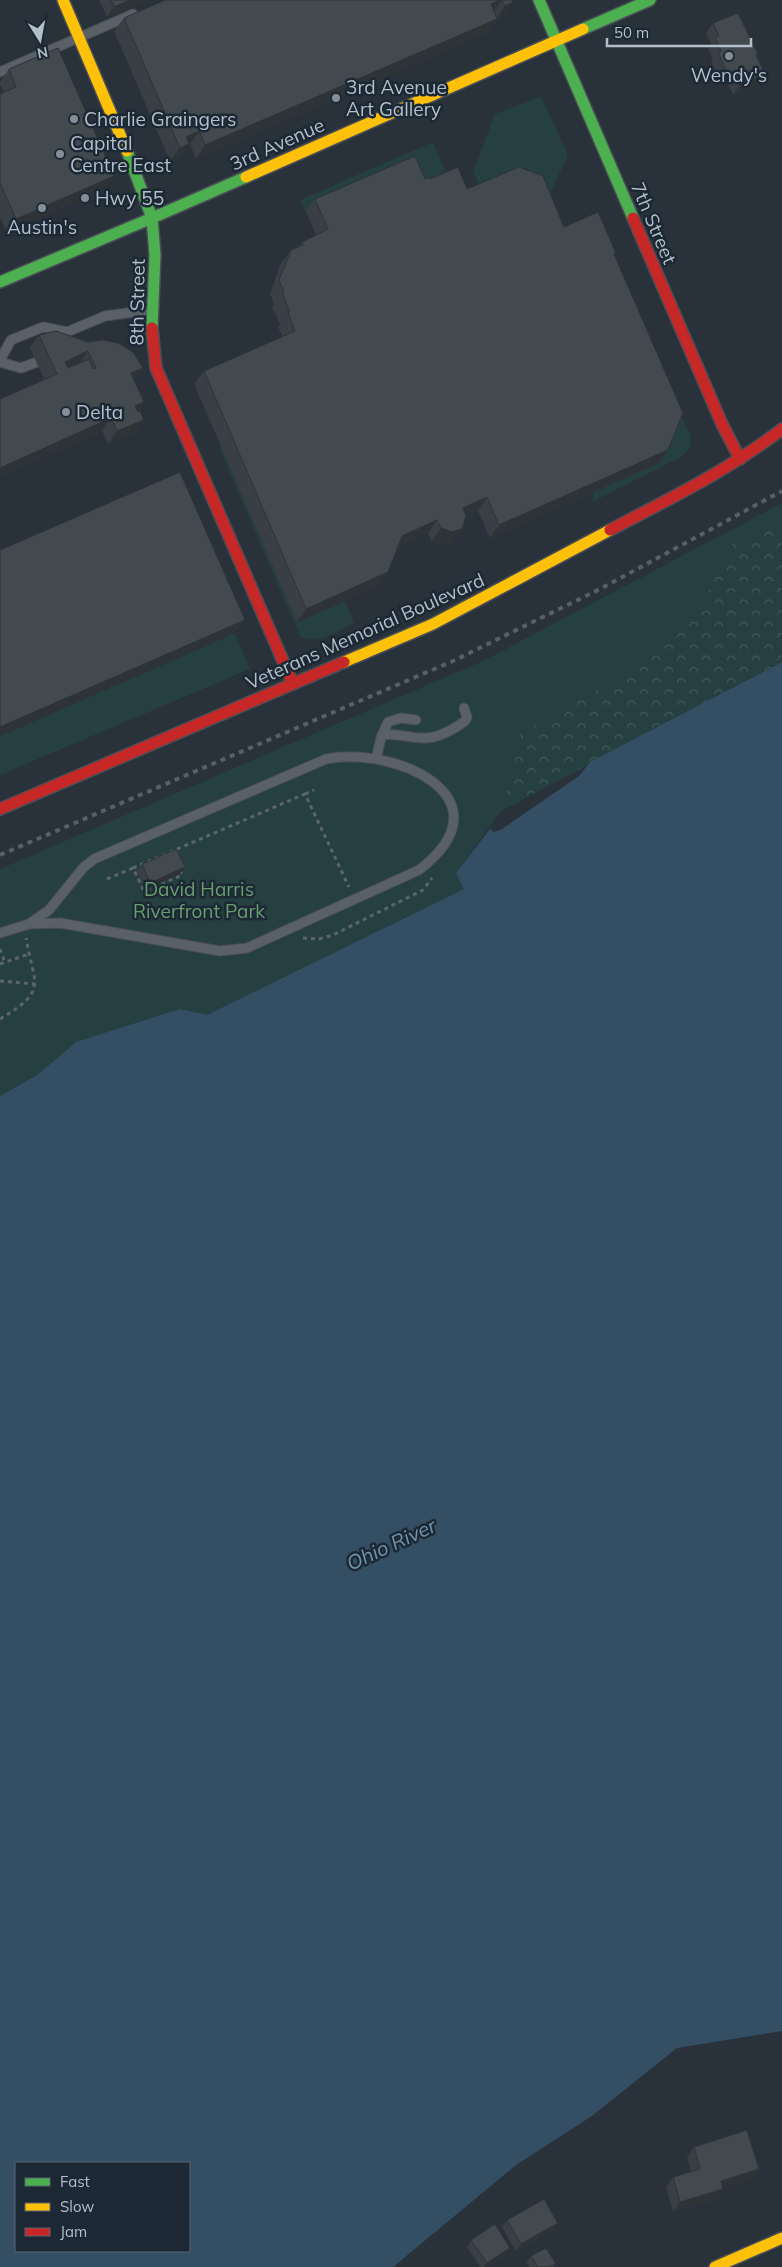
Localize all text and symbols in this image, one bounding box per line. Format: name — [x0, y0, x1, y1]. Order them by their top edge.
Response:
north arrow — [15, 15, 65, 65]
scale bar — [607, 15, 751, 47]
text: 50 m — [614, 23, 649, 42]
text: N — [36, 43, 49, 63]
marker: Wendy's — [723, 50, 735, 62]
place label: Wendy's — [691, 63, 767, 87]
place label: 3rd Avenue Art Gallery — [346, 75, 447, 121]
marker: 3rd Avenue Art Gallery — [330, 92, 342, 104]
place label: Charlie Graingers — [84, 107, 237, 131]
marker: Charlie Graingers — [68, 113, 80, 125]
street label: 3rd Avenue — [226, 113, 328, 175]
place label: Capital Centre East — [70, 131, 171, 177]
marker: Capital Centre East — [54, 148, 66, 160]
street label: 7th Street — [626, 178, 682, 268]
place label: Hwy 55 — [95, 186, 164, 210]
marker: Hwy 55 — [79, 192, 91, 204]
marker: Austin's — [36, 202, 48, 214]
place label: Austin's — [7, 215, 77, 239]
street label: 8th Street — [124, 258, 150, 346]
place label: Delta — [76, 400, 123, 424]
marker: Delta — [60, 406, 72, 418]
street label: Veterans Memorial Boulevard — [242, 567, 488, 695]
park label: David Harris Riverfront Park — [133, 877, 265, 923]
water label: Ohio River — [342, 1512, 440, 1576]
legend — [15, 2162, 190, 2252]
text: Fast — [60, 2172, 90, 2191]
text: Slow — [60, 2197, 94, 2216]
text: Jam — [60, 2222, 87, 2241]

